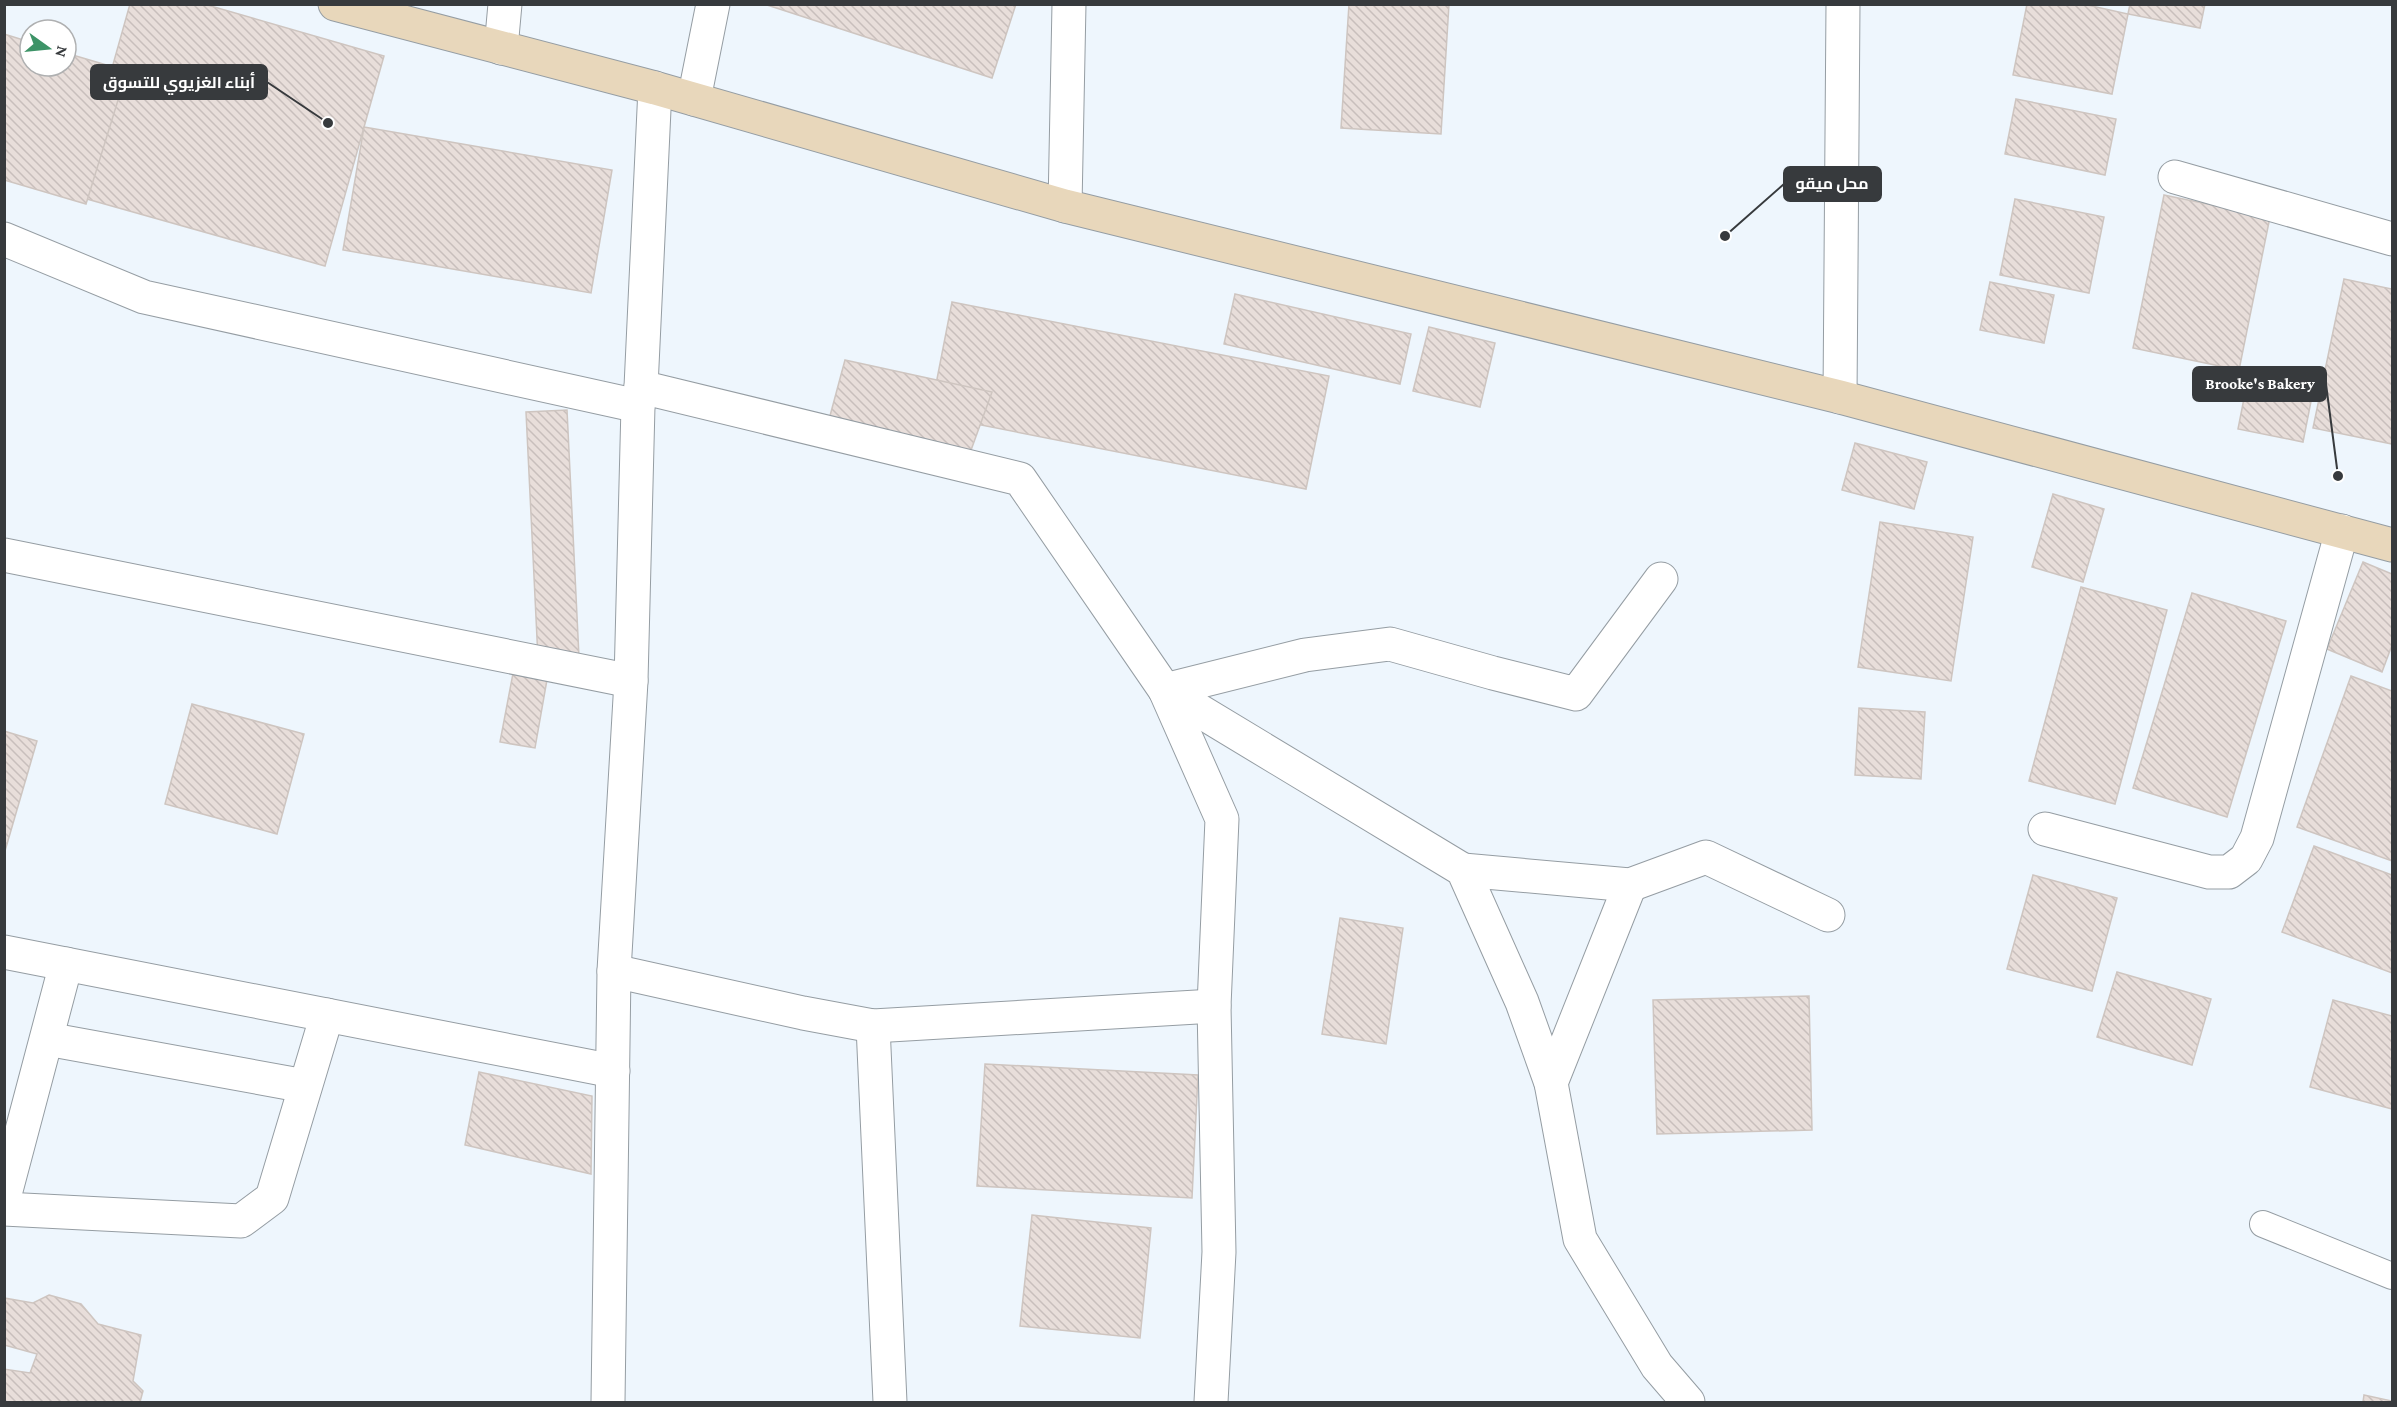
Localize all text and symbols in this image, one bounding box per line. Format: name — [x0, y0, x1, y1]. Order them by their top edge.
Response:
north arrow — [18, 18, 78, 78]
text: N — [52, 44, 72, 59]
callout: أبناء الغزيوي للتسوق — [91, 65, 267, 99]
text: أبناء الغزيوي للتسوق — [103, 72, 255, 95]
callout: محل ميقو — [1784, 167, 1881, 201]
text: محل ميقو — [1795, 175, 1869, 193]
callout: Brooke's Bakery — [2193, 367, 2326, 401]
text: Brooke's Bakery — [2205, 375, 2315, 392]

